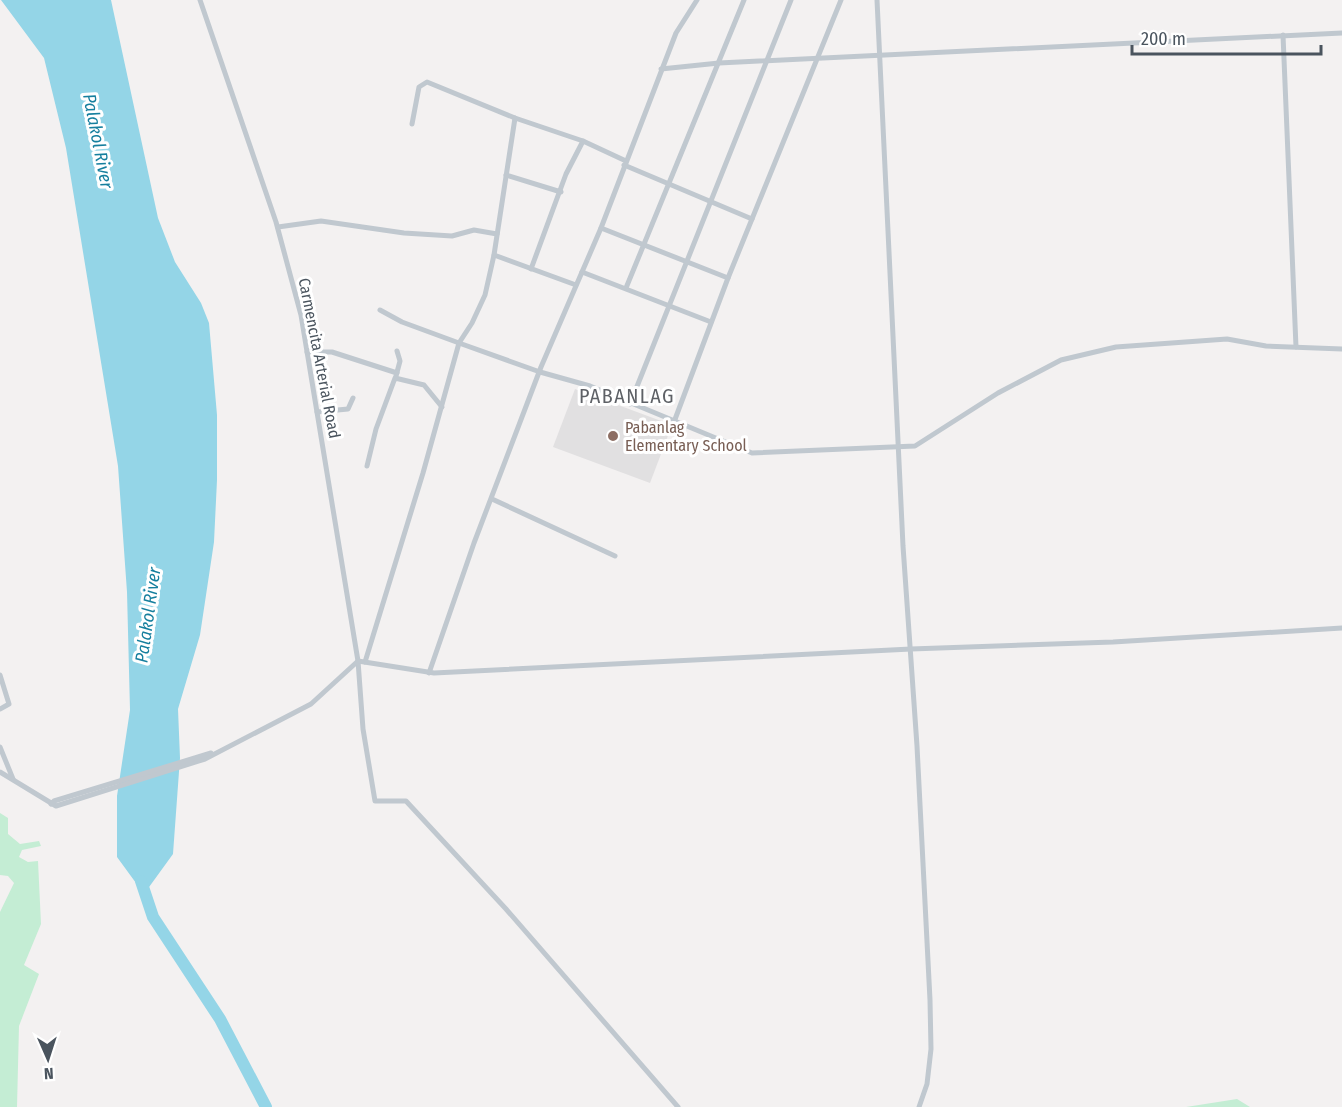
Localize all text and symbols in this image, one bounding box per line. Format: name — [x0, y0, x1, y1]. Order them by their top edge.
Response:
scale bar — [1132, 18, 1321, 56]
text: 200 m — [1141, 28, 1186, 50]
water label: Palakol River — [78, 92, 118, 191]
street label: Carmencita Arterial Road — [295, 276, 344, 440]
district label: PABANLAG — [579, 384, 675, 408]
place label: Pabanlag Elementary School — [625, 418, 747, 455]
marker: Pabanlag Elementary School — [606, 429, 620, 443]
water label: Palakol River — [130, 565, 166, 664]
north arrow — [18, 1029, 78, 1089]
text: N — [43, 1064, 54, 1083]

